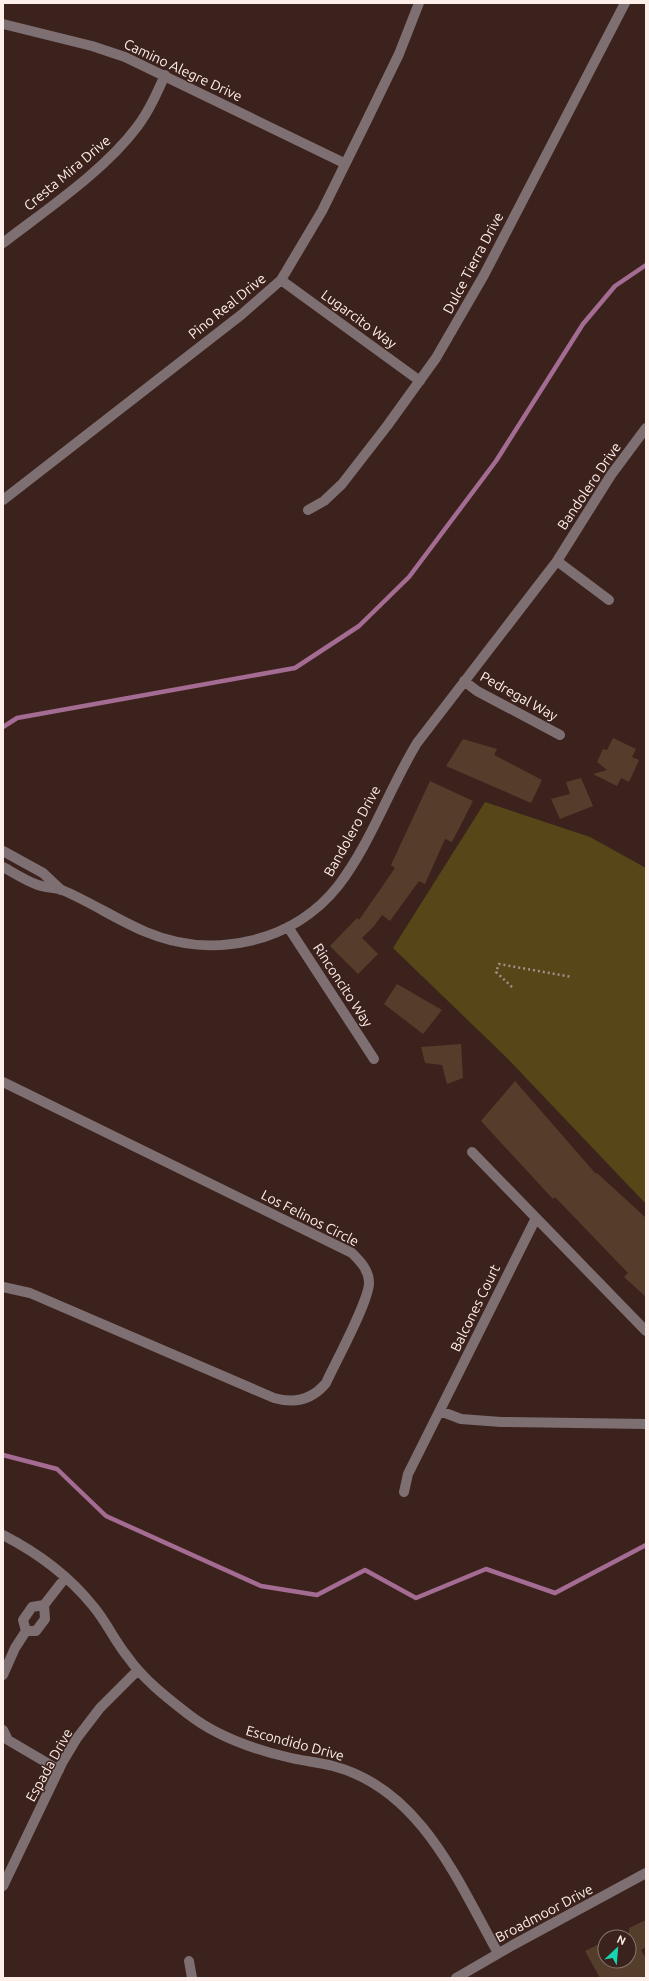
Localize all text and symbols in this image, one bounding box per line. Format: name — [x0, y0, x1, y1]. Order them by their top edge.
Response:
street label: Camino Alegre Drive — [121, 36, 245, 104]
street label: Cresta Mira Drive — [21, 132, 113, 214]
street label: Dulce Tierra Drive — [440, 210, 506, 316]
street label: Pino Real Drive — [185, 270, 269, 342]
street label: Lugarcito Way — [318, 286, 400, 352]
street label: Bandolero Drive — [554, 439, 624, 533]
street label: Pedregal Way — [478, 668, 561, 724]
street label: Bandolero Drive — [320, 783, 384, 879]
street label: Rinconcito Way — [310, 940, 376, 1030]
street label: Los Felinos Circle — [259, 1186, 361, 1250]
street label: Balcones Court — [447, 1261, 503, 1354]
street label: Escondido Drive — [244, 1722, 346, 1764]
street label: Espada Drive — [22, 1726, 76, 1804]
street label: Broadmoor Drive — [493, 1881, 595, 1945]
north arrow — [597, 1929, 637, 1969]
text: N — [615, 1933, 628, 1947]

